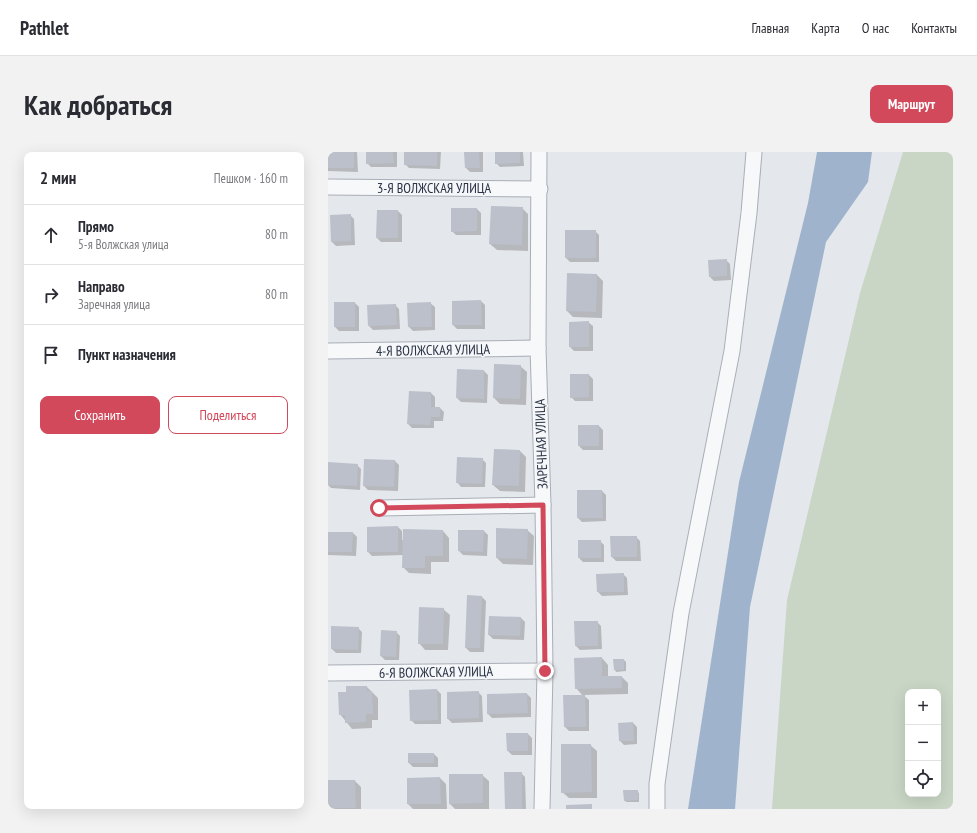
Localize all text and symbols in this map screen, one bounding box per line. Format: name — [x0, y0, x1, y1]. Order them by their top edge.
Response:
text: Pathlet — [20, 16, 69, 40]
text: Главная — [751, 19, 789, 37]
text: Карта — [811, 19, 840, 37]
text: О нас — [862, 19, 889, 37]
text: Контакты — [911, 19, 957, 37]
button: Маршрут — [870, 85, 953, 123]
text: Как добраться — [24, 86, 172, 123]
text: 2 мин — [40, 167, 76, 189]
text: Пешком · 160 m — [214, 170, 288, 187]
street label: 3-Я ВОЛЖСКАЯ УЛИЦА — [377, 179, 491, 197]
text: Прямо — [78, 217, 114, 236]
icon: ahead — [40, 224, 62, 246]
text: 80 m — [265, 226, 288, 243]
text: 5-я Волжская улица — [78, 236, 169, 253]
text: Направо — [78, 277, 125, 296]
icon: right — [40, 284, 62, 306]
text: 80 m — [265, 286, 288, 303]
text: Заречная улица — [78, 296, 150, 313]
street label: 4-Я ВОЛЖСКАЯ УЛИЦА — [376, 340, 491, 360]
icon: arrive — [40, 344, 62, 366]
text: Пункт назначения — [78, 345, 176, 364]
button: Сохранить — [40, 396, 160, 434]
button: Поделиться — [168, 396, 288, 434]
street label: ЗАРЕЧНАЯ УЛИЦА — [530, 398, 552, 489]
route start — [370, 499, 388, 517]
street label: 6-Я ВОЛЖСКАЯ УЛИЦА — [379, 662, 494, 682]
route end — [536, 662, 554, 680]
map controls — [905, 689, 941, 797]
button: + — [905, 689, 941, 725]
button: − — [905, 725, 941, 761]
button: locate — [905, 761, 941, 797]

